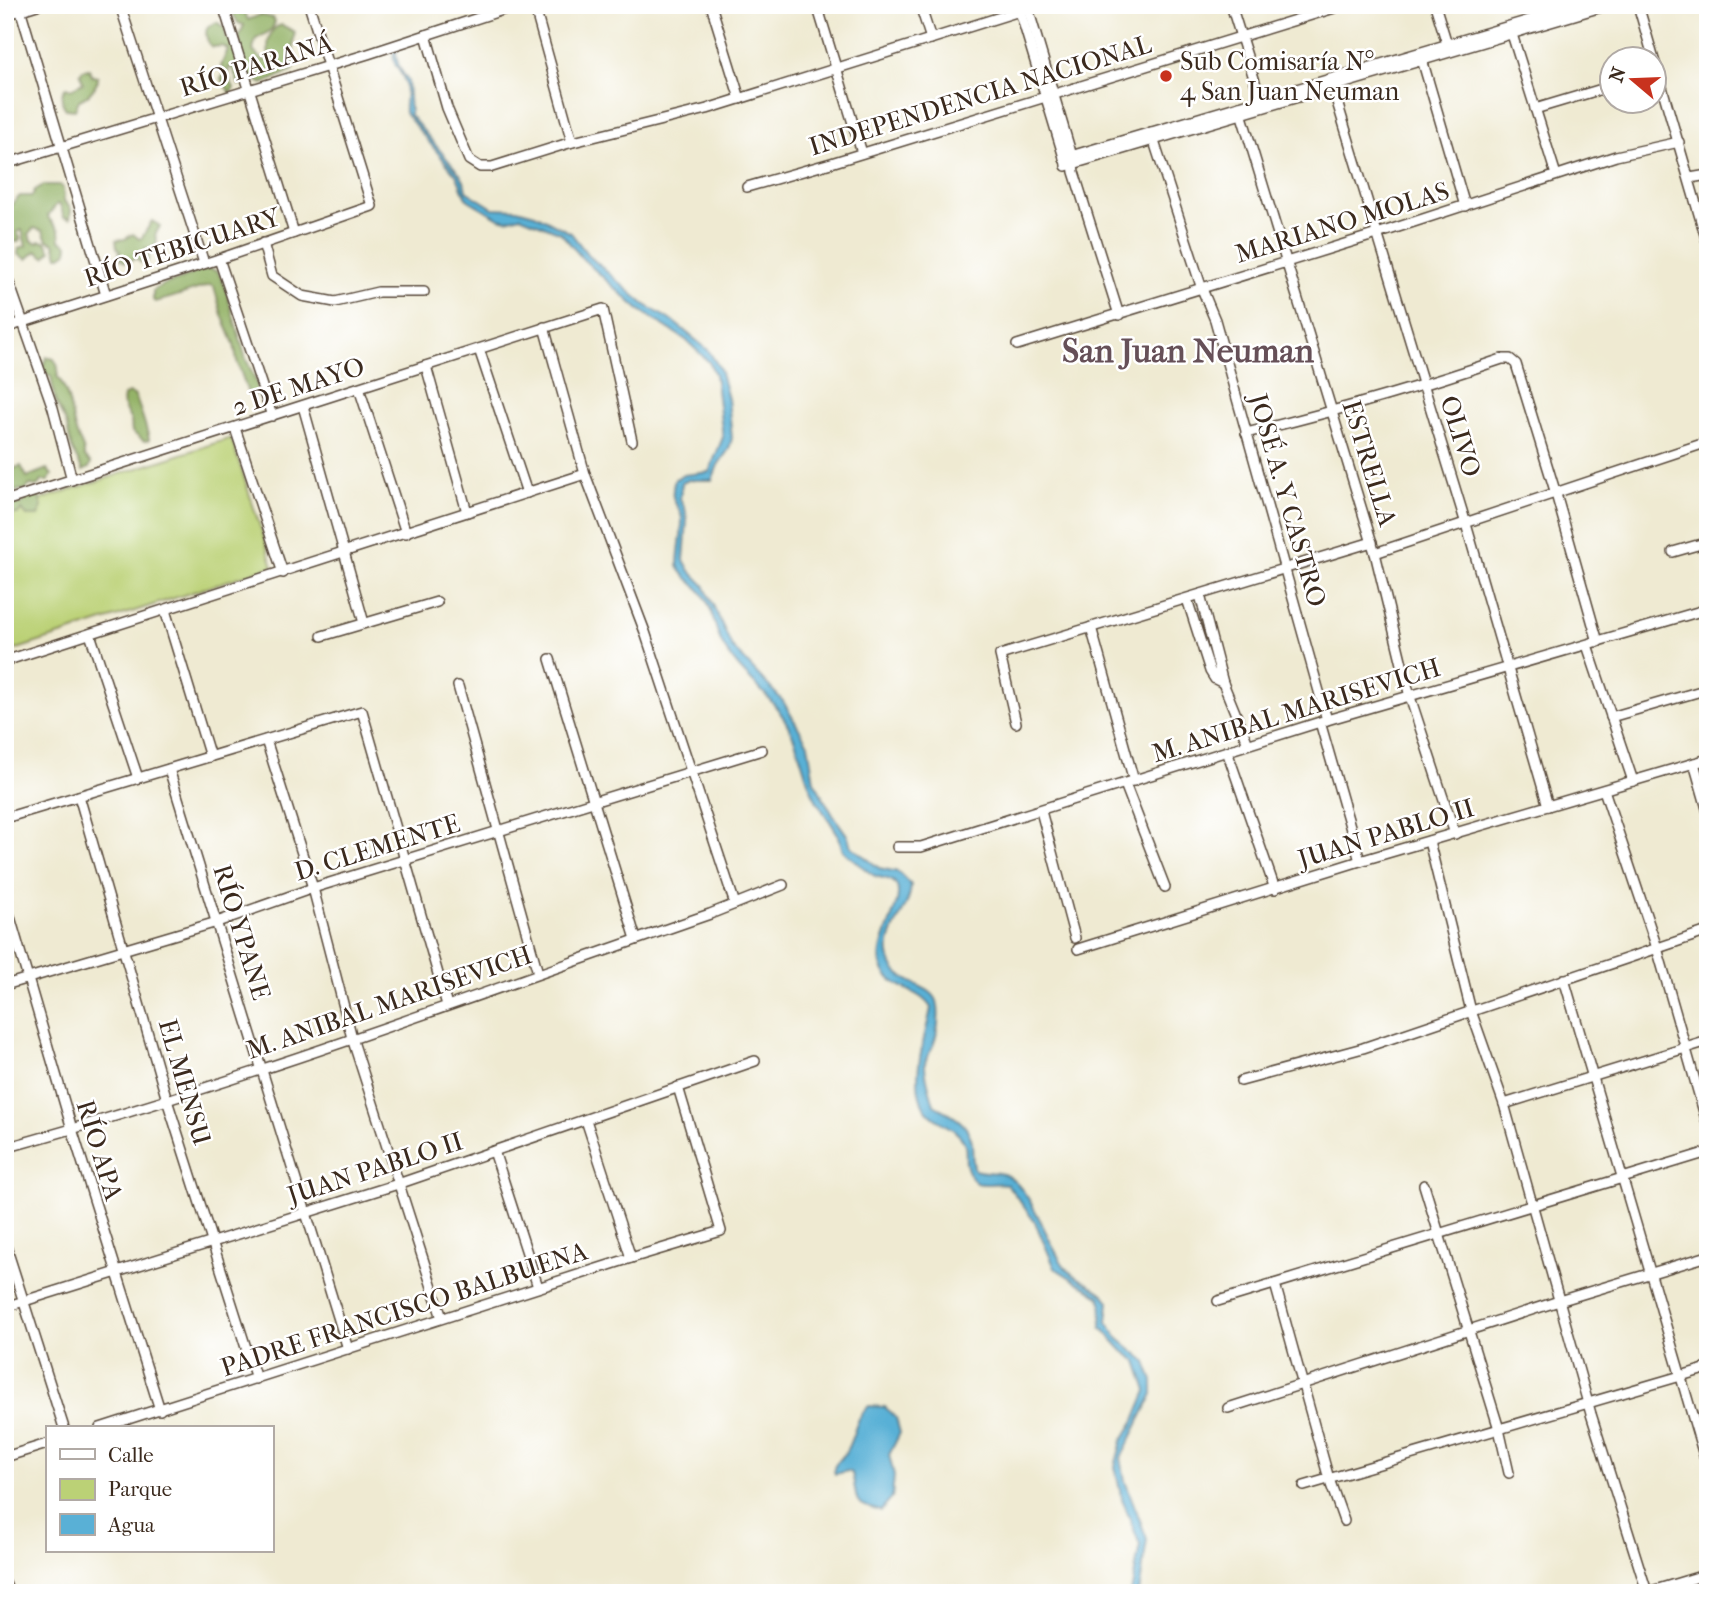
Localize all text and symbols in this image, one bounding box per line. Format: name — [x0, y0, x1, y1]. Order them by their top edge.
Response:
street label: RÍO PARANÁ — [176, 26, 337, 103]
street label: INDEPENDENCIA NACIONAL — [805, 28, 1155, 162]
place label: Sub Comisaría N° 4 San Juan Neuman — [1180, 46, 1399, 107]
north arrow — [1598, 46, 1668, 116]
text: N — [1605, 64, 1631, 85]
marker: Sub Comisaría N° 4 San Juan Neuman — [1158, 68, 1174, 84]
street label: MARIANO MOLAS — [1231, 175, 1453, 270]
street label: RÍO TEBICUARY — [80, 200, 285, 294]
district label: San Juan Neuman — [1062, 332, 1315, 371]
street label: 2 DE MAYO — [228, 351, 368, 422]
street label: JOSÉ A. Y CASTRO — [1242, 388, 1334, 610]
street label: OLIVO — [1434, 392, 1487, 480]
street label: ESTRELLA — [1336, 396, 1404, 531]
street label: M. ANIBAL MARISEVICH — [1148, 652, 1444, 769]
street label: JUAN PABLO II — [1292, 792, 1478, 876]
street label: D. CLEMENTE — [291, 808, 464, 887]
street label: RÍO YPANE — [206, 860, 278, 1004]
street label: M. ANIBAL MARISEVICH — [242, 939, 536, 1066]
street label: EL MENSU — [152, 1015, 217, 1149]
street label: RÍO APA — [70, 1096, 131, 1205]
street label: JUAN PABLO II — [282, 1126, 467, 1212]
street label: PADRE FRANCISCO BALBUENA — [217, 1235, 592, 1383]
legend — [46, 1426, 273, 1552]
text: Calle — [108, 1443, 154, 1467]
text: Parque — [108, 1477, 172, 1501]
text: Agua — [107, 1513, 155, 1537]

